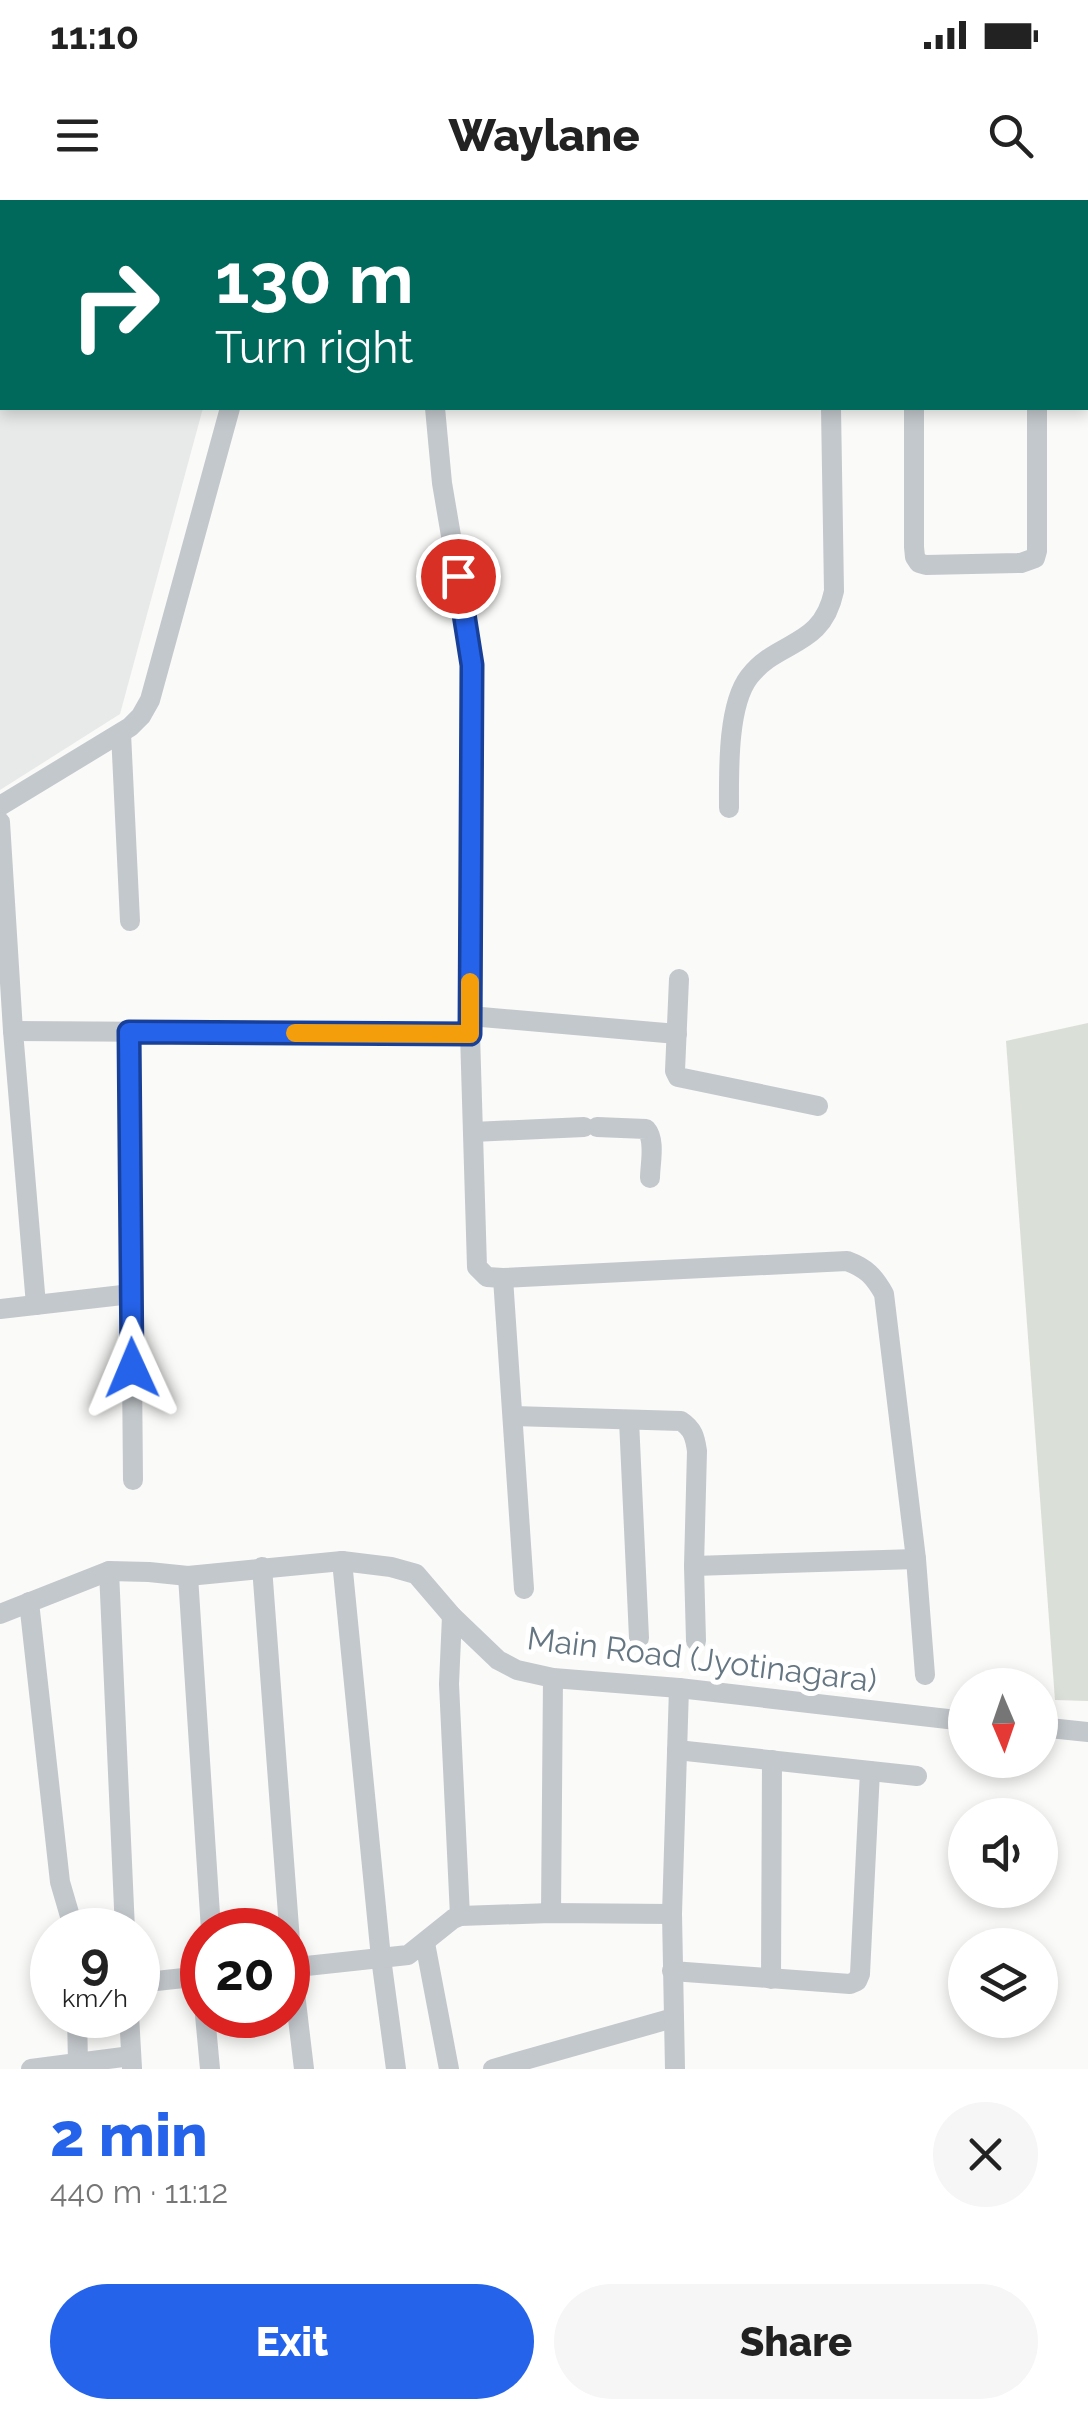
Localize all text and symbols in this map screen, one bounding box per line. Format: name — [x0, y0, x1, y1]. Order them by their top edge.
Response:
text: 11:10 — [50, 13, 139, 58]
icon: menu — [50, 108, 105, 163]
icon: search — [983, 108, 1038, 163]
text: Waylane — [448, 109, 640, 162]
text: 130 m — [215, 237, 414, 319]
icon: right — [50, 240, 180, 370]
text: Turn right — [215, 321, 413, 374]
pin — [416, 534, 501, 619]
icon: arrive — [431, 549, 486, 604]
position arrow — [80, 1316, 184, 1420]
street label: Main Road (Jyotinagara) — [525, 1619, 879, 1699]
north arrow — [948, 1668, 1058, 1778]
map controls — [948, 1668, 1058, 2038]
button: sound — [948, 1798, 1058, 1908]
speed limit sign: 20 — [180, 1908, 310, 2038]
button: layers — [948, 1928, 1058, 2038]
text: 9 — [80, 1931, 110, 1990]
text: km/h — [62, 1983, 128, 2013]
text: 2 min — [50, 2100, 208, 2170]
button: close — [933, 2102, 1038, 2207]
text: 440 m · 11:12 — [50, 2173, 228, 2210]
button: Exit — [50, 2284, 534, 2399]
button: Share — [554, 2284, 1038, 2399]

